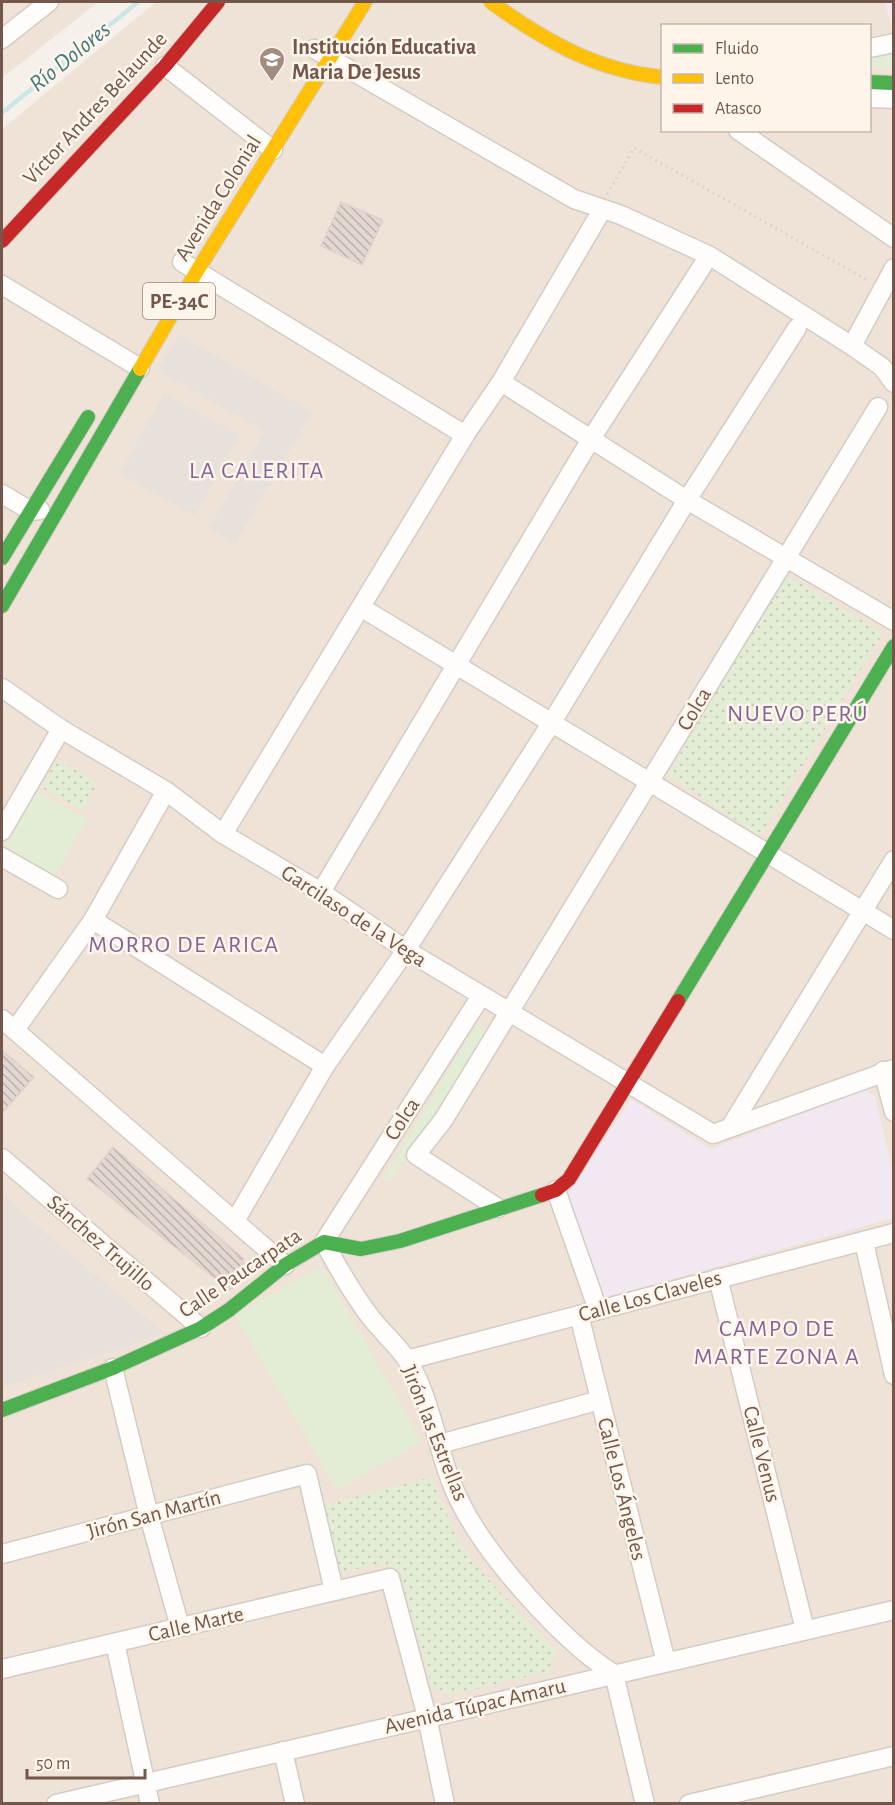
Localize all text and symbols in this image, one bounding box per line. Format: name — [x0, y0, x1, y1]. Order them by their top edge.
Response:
water label: Río Dolores — [25, 17, 115, 97]
legend — [661, 24, 871, 132]
street label: Víctor Andres Belaunde — [19, 27, 171, 189]
place label: Institución Educativa Maria De Jesus — [292, 36, 477, 83]
text: Fluido — [715, 40, 759, 58]
school or university icon: Institución Educativa Maria De Jesus — [257, 45, 287, 83]
text: Lento — [715, 70, 754, 88]
text: Atasco — [715, 100, 762, 118]
street label: Avenida Colonial — [171, 131, 265, 265]
road number: PE-34C — [143, 283, 215, 319]
district label: LA CALERITA — [189, 459, 325, 483]
street label: Colca — [673, 684, 715, 734]
district label: NUEVO PERÚ — [727, 700, 869, 726]
street label: Garcilaso de la Vega — [277, 861, 431, 971]
district label: MORRO DE ARICA — [88, 933, 280, 957]
street label: Colca — [380, 1094, 424, 1144]
street label: Sánchez Trujillo — [43, 1191, 159, 1295]
street label: Calle Paucarpata — [175, 1224, 305, 1322]
street label: Calle Los Claveles — [576, 1266, 724, 1326]
district label: CAMPO DE MARTE ZONA A — [694, 1317, 860, 1369]
street label: Jirón las Estrellas — [398, 1362, 472, 1504]
street label: Calle Venus — [739, 1404, 785, 1504]
street label: Calle Los Ángeles — [594, 1415, 651, 1563]
street label: Jirón San Martín — [85, 1486, 223, 1542]
street label: Calle Marte — [146, 1602, 246, 1646]
street label: Avenida Túpac Amaru — [382, 1674, 568, 1738]
scale bar — [27, 1742, 146, 1780]
text: 50 m — [36, 1755, 70, 1773]

